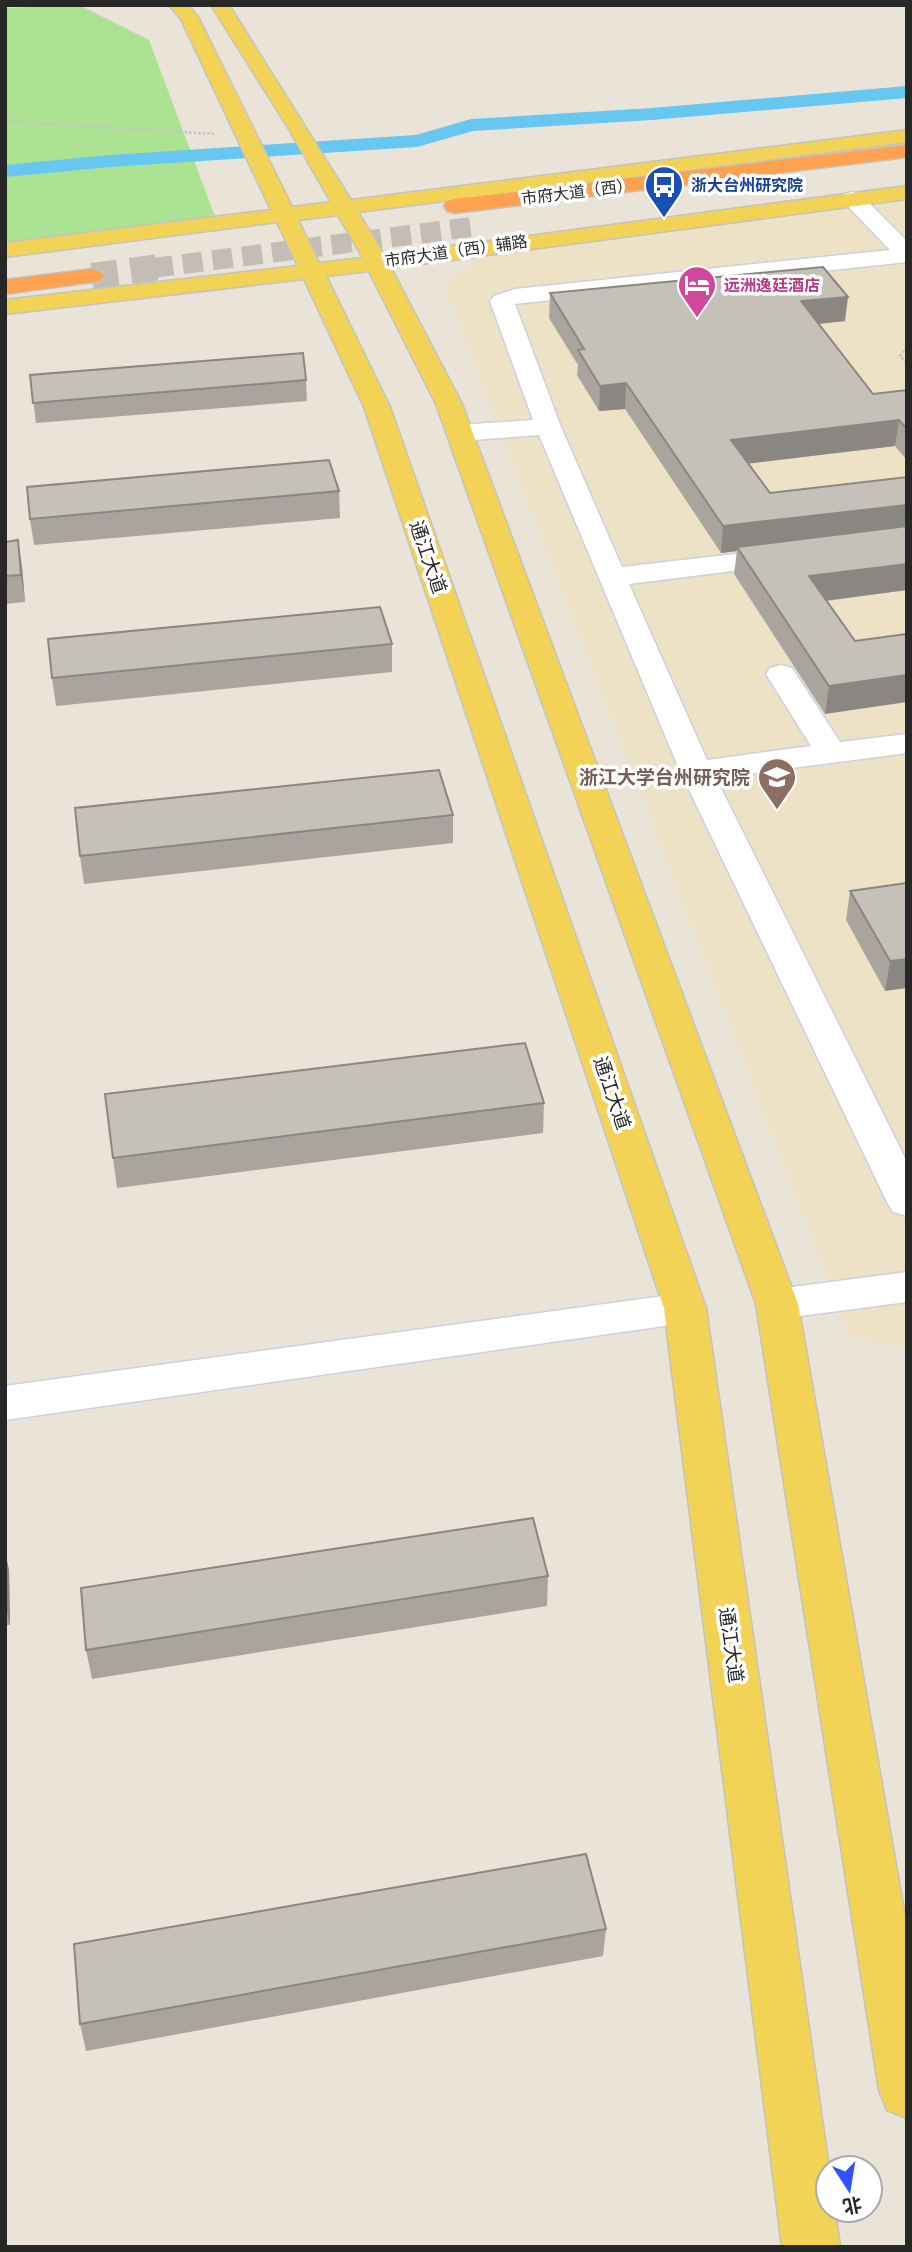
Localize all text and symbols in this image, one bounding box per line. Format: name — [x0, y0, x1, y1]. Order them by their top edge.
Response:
bus stop icon: 浙大台州研究院 — [643, 164, 685, 219]
street label: 市府大道（西） — [520, 174, 634, 210]
place label: 浙大台州研究院 — [691, 174, 803, 197]
street label: 市府大道（西）辅路 — [383, 230, 529, 272]
hotel icon: 远洲逸廷酒店 — [676, 264, 718, 319]
place label: 远洲逸廷酒店 — [724, 274, 820, 297]
street label: 通江大道 — [403, 517, 453, 597]
school or university icon: 浙江大学台州研究院 — [756, 756, 798, 811]
place label: 浙江大学台州研究院 — [579, 764, 750, 791]
street label: 通江大道 — [587, 1053, 637, 1133]
street label: 通江大道 — [712, 1605, 750, 1685]
north arrow — [814, 2154, 884, 2224]
text: 北 — [840, 2190, 865, 2220]

